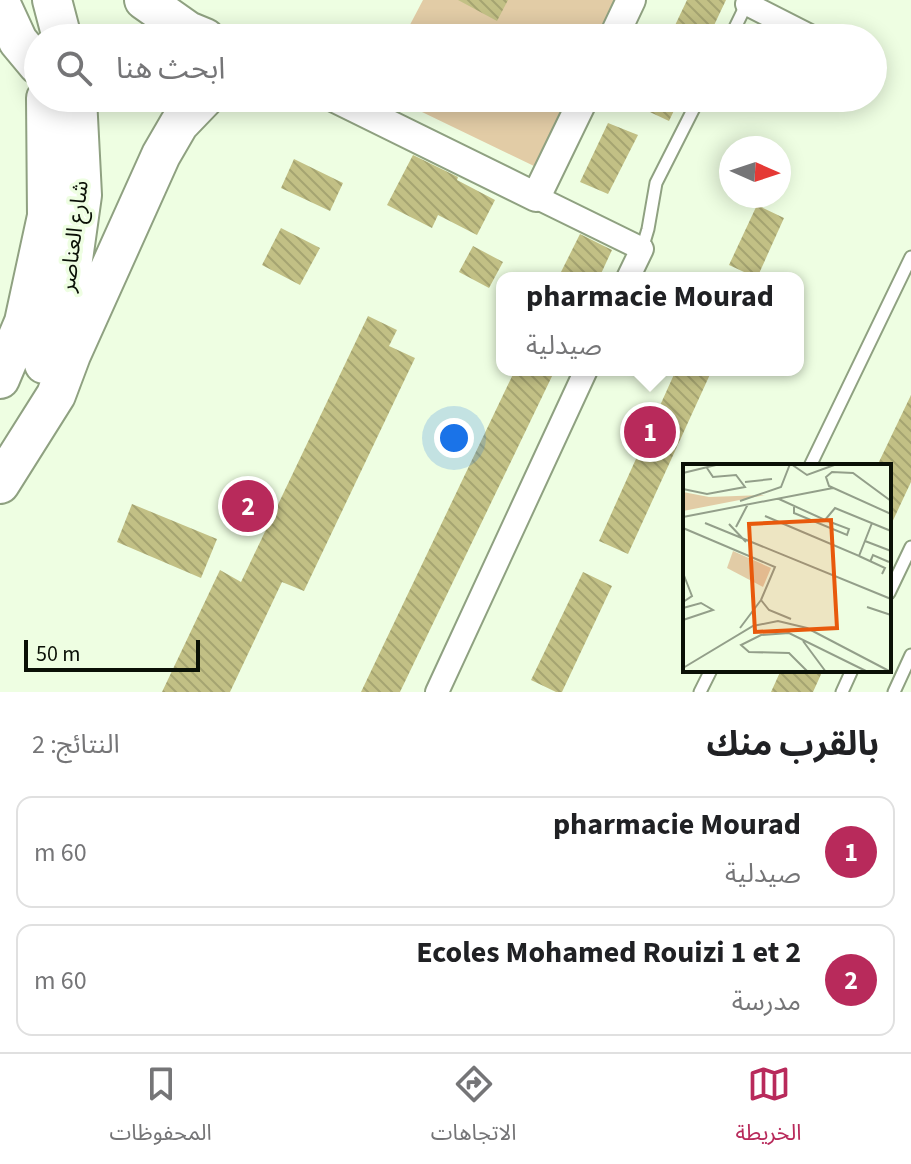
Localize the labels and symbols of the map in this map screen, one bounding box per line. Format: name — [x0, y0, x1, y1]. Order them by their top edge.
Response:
north arrow — [719, 136, 791, 208]
street label: شارع العناصر — [51, 178, 97, 295]
pin: 1 — [624, 402, 676, 462]
your location — [434, 418, 474, 458]
inset map — [683, 464, 891, 672]
pin: 2 — [222, 476, 274, 536]
scale bar — [24, 636, 200, 672]

